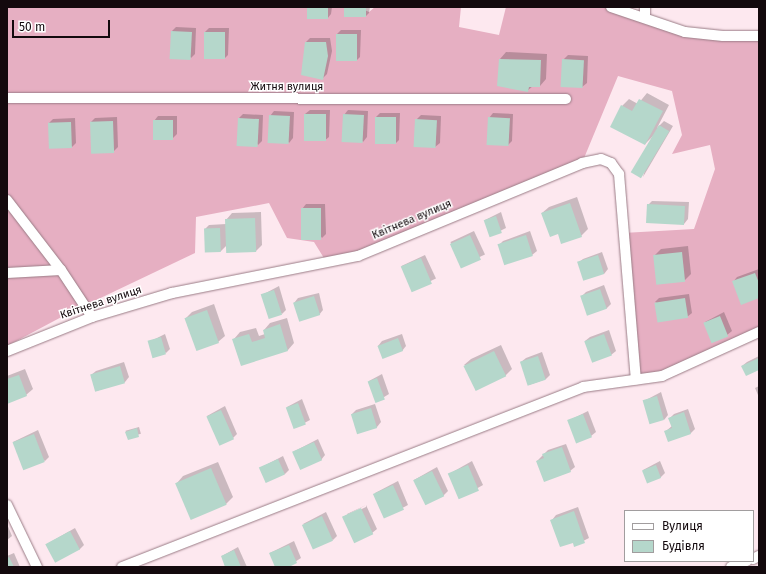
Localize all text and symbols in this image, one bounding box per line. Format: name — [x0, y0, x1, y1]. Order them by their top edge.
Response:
scale bar — [14, 12, 112, 38]
text: 50 m — [19, 20, 45, 34]
street label: Житня вулиця — [251, 80, 323, 94]
street label: Квітнева вулиця — [370, 197, 454, 243]
street label: Квітнева вулиця — [59, 284, 143, 322]
legend — [624, 510, 754, 562]
text: Вулиця — [662, 519, 703, 533]
text: Будівля — [662, 539, 705, 553]

